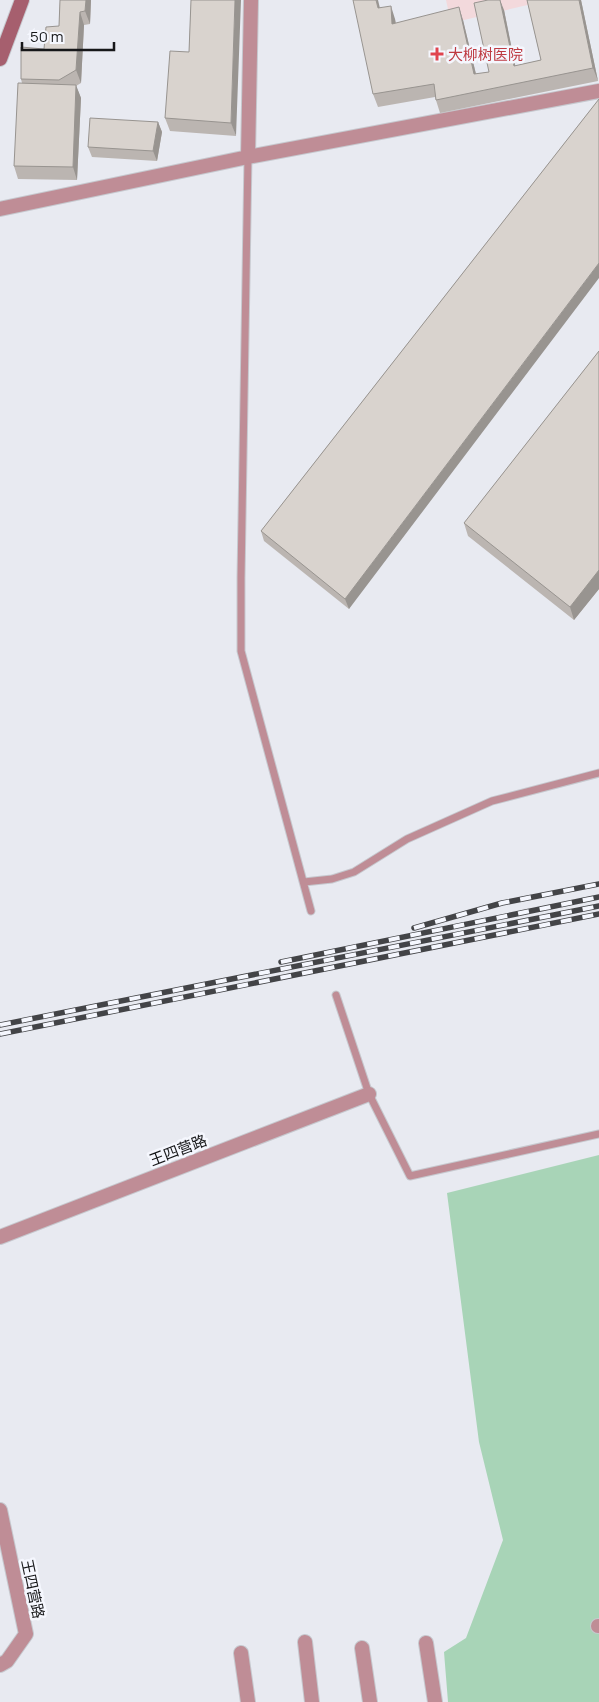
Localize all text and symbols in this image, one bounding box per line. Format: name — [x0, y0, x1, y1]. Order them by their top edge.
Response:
scale bar — [22, 20, 115, 52]
text: 50 m — [30, 26, 64, 47]
place label: 大柳树医院 — [448, 44, 523, 65]
marker: 大柳树医院 — [430, 47, 444, 61]
street label: 王四营路 — [146, 1129, 210, 1171]
street label: 王四营路 — [16, 1557, 50, 1621]

